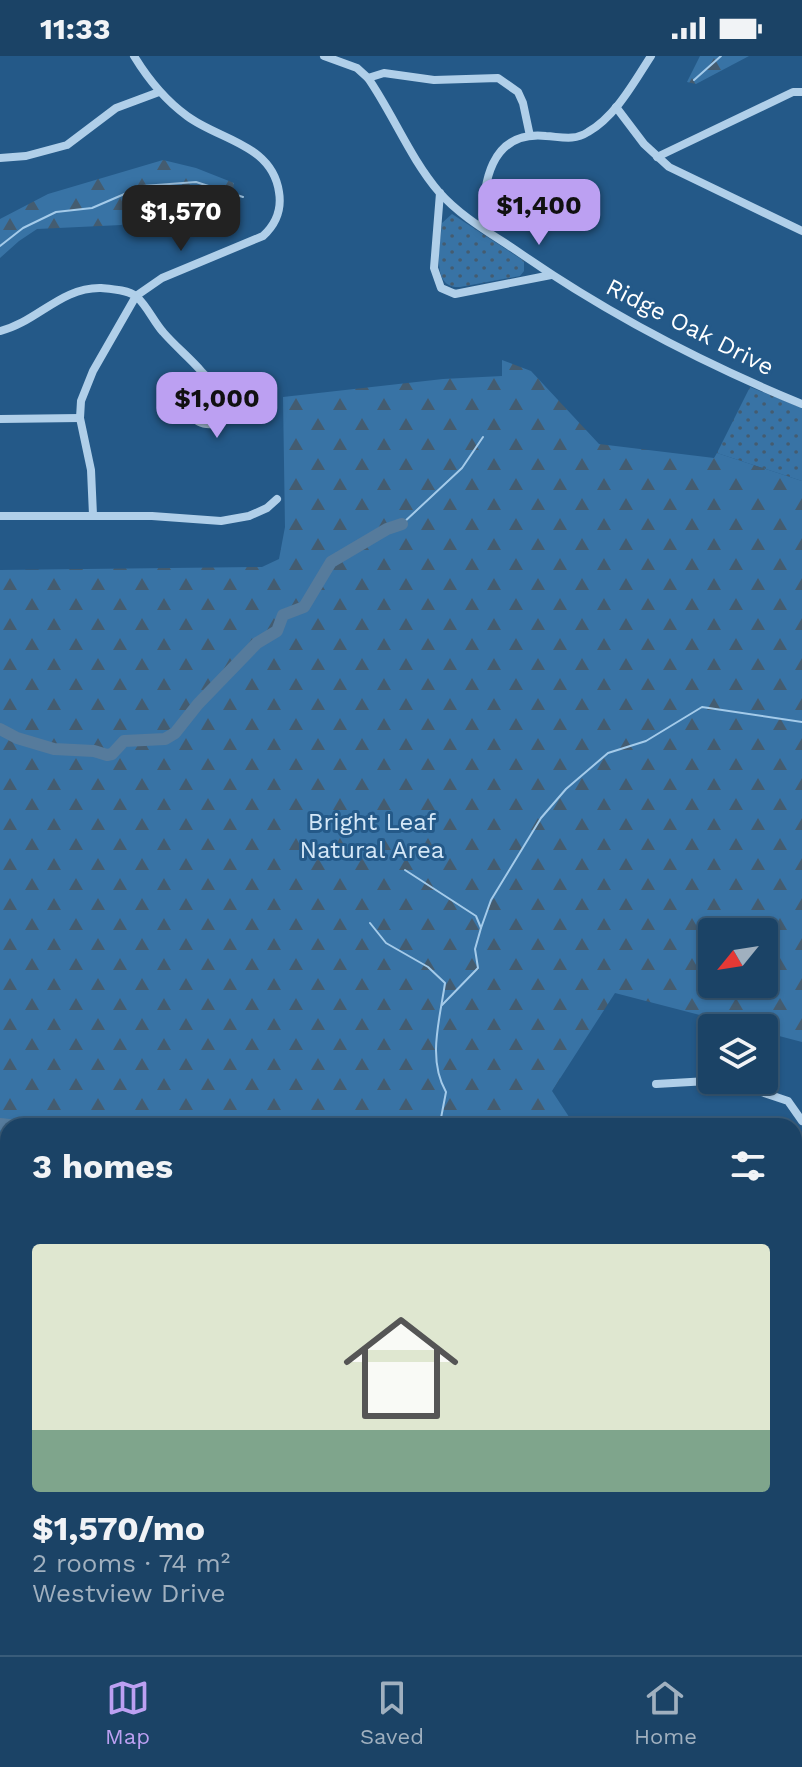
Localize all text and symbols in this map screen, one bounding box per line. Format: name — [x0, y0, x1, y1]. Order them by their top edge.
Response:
text: 11:33 — [40, 11, 111, 46]
pin: $1,400 — [474, 179, 604, 247]
pin: $1,570 — [116, 185, 246, 253]
text: $1,400 — [496, 190, 582, 220]
text: $1,570 — [140, 196, 222, 226]
street label: Ridge Oak Drive — [601, 273, 779, 381]
pin: $1,000 — [152, 372, 282, 440]
text: $1,000 — [174, 383, 260, 413]
park label: Bright Leaf Natural Area — [300, 808, 444, 864]
north arrow — [698, 918, 778, 998]
map controls — [698, 918, 778, 1094]
button: layers — [698, 1014, 778, 1094]
icon: filters — [726, 1144, 770, 1188]
text: 3 homes — [32, 1146, 173, 1186]
icon: home — [329, 1296, 473, 1440]
text: $1,570/mo — [32, 1508, 205, 1548]
text: 2 rooms · 74 m² — [32, 1548, 230, 1578]
text: Westview Drive — [32, 1578, 226, 1608]
tab: Map — [105, 1676, 150, 1749]
tab: Saved — [360, 1676, 424, 1749]
tab: Home — [634, 1676, 697, 1749]

